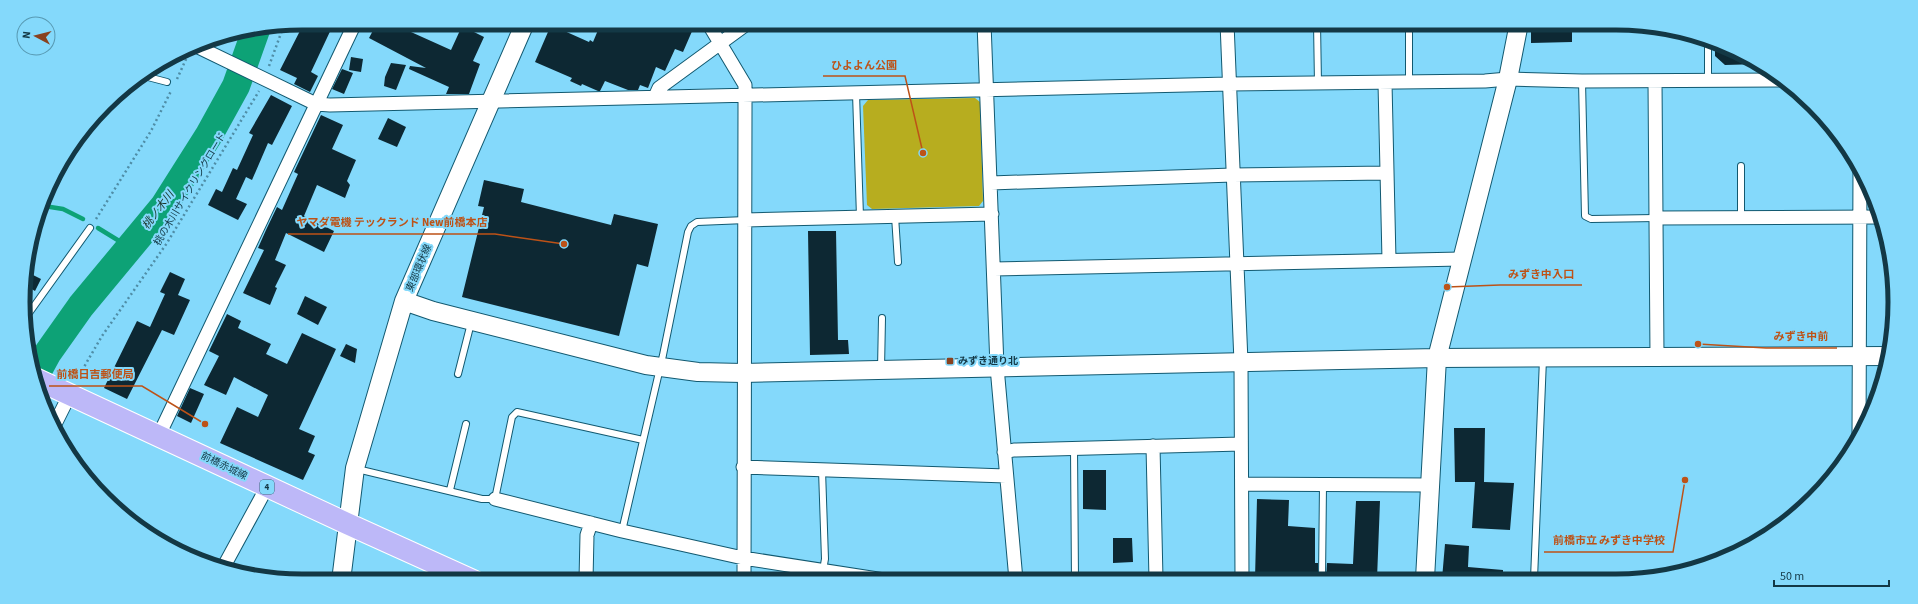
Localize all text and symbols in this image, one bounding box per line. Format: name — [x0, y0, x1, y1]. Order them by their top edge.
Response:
north arrow — [16, 16, 56, 56]
text: N — [19, 30, 34, 39]
callout: ひよよん公園 — [823, 53, 905, 76]
text: ひよよん公園 — [831, 58, 897, 73]
street label: 桃の木川サイクリングロード — [151, 130, 229, 248]
water label: 桃ノ木川 — [139, 187, 178, 232]
callout: ヤマダ電機 テックランド New前橋本店 — [288, 211, 495, 234]
text: ヤマダ電機 テックランド New前橋本店 — [297, 215, 487, 230]
street label: 東部環状線 — [403, 242, 435, 294]
callout: みずき中入口 — [1500, 262, 1582, 285]
text: みずき中入口 — [1508, 267, 1574, 282]
callout: みずき中前 — [1766, 325, 1837, 348]
text: みずき中前 — [1774, 329, 1829, 344]
place label: みずき通り北 — [958, 354, 1018, 368]
marker: みずき通り北 — [945, 356, 955, 366]
callout: 前橋日吉郵便局 — [49, 363, 142, 386]
text: 前橋日吉郵便局 — [57, 367, 134, 382]
street label: 前橋赤城線 — [198, 449, 250, 483]
road number: 4 — [260, 480, 274, 494]
callout: 前橋市立 みずき中学校 — [1544, 529, 1673, 552]
text: 前橋市立 みずき中学校 — [1553, 533, 1665, 548]
scale bar — [1774, 562, 1889, 588]
text: 50 m — [1780, 568, 1804, 585]

